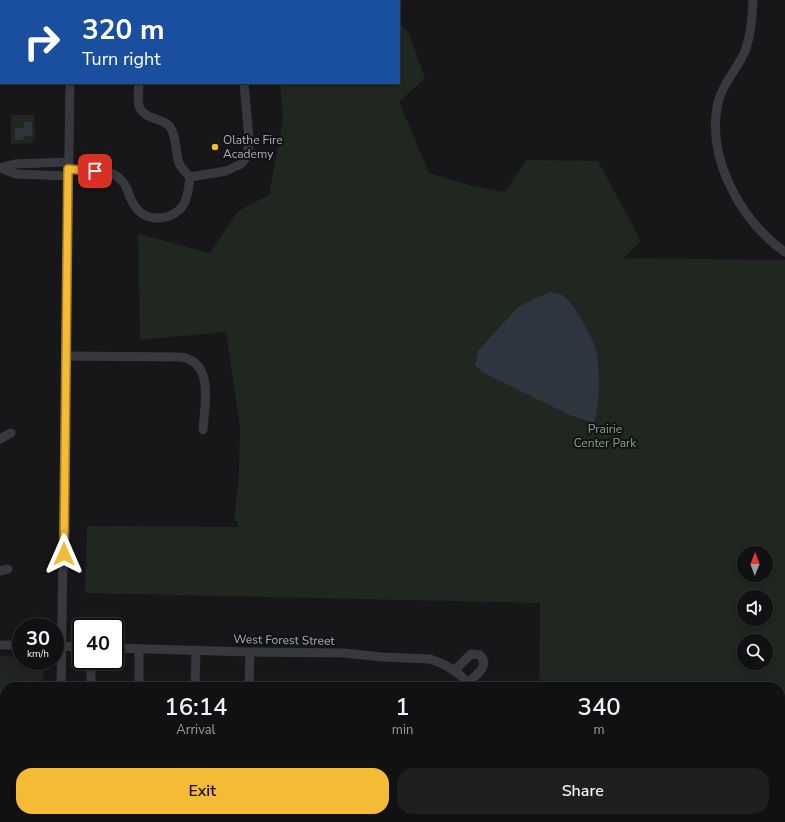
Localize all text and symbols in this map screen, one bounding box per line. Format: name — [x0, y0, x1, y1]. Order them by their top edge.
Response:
text: 320 m — [82, 11, 165, 49]
icon: right — [16, 16, 68, 68]
text: Turn right — [82, 47, 161, 71]
place label: Olathe Fire Academy — [223, 132, 283, 162]
marker: Olathe Fire Academy — [210, 142, 220, 152]
pin — [78, 154, 112, 188]
icon: arrive — [84, 160, 106, 182]
park label: Prairie Center Park — [574, 421, 637, 451]
position arrow — [43, 533, 85, 575]
north arrow — [737, 546, 773, 582]
map controls — [737, 546, 773, 670]
button: sound — [737, 590, 773, 626]
speed limit sign: 40 — [72, 618, 124, 670]
text: 30 — [26, 625, 50, 652]
street label: West Forest Street — [233, 631, 336, 649]
button: search — [737, 634, 773, 670]
text: km/h — [27, 647, 49, 661]
text: 16:14 — [164, 691, 228, 723]
text: 1 — [395, 691, 410, 723]
text: 340 — [578, 691, 621, 723]
text: Arrival — [176, 721, 215, 739]
text: min — [392, 721, 413, 739]
text: m — [594, 721, 605, 739]
button: Exit — [16, 768, 389, 814]
button: Share — [397, 768, 769, 814]

